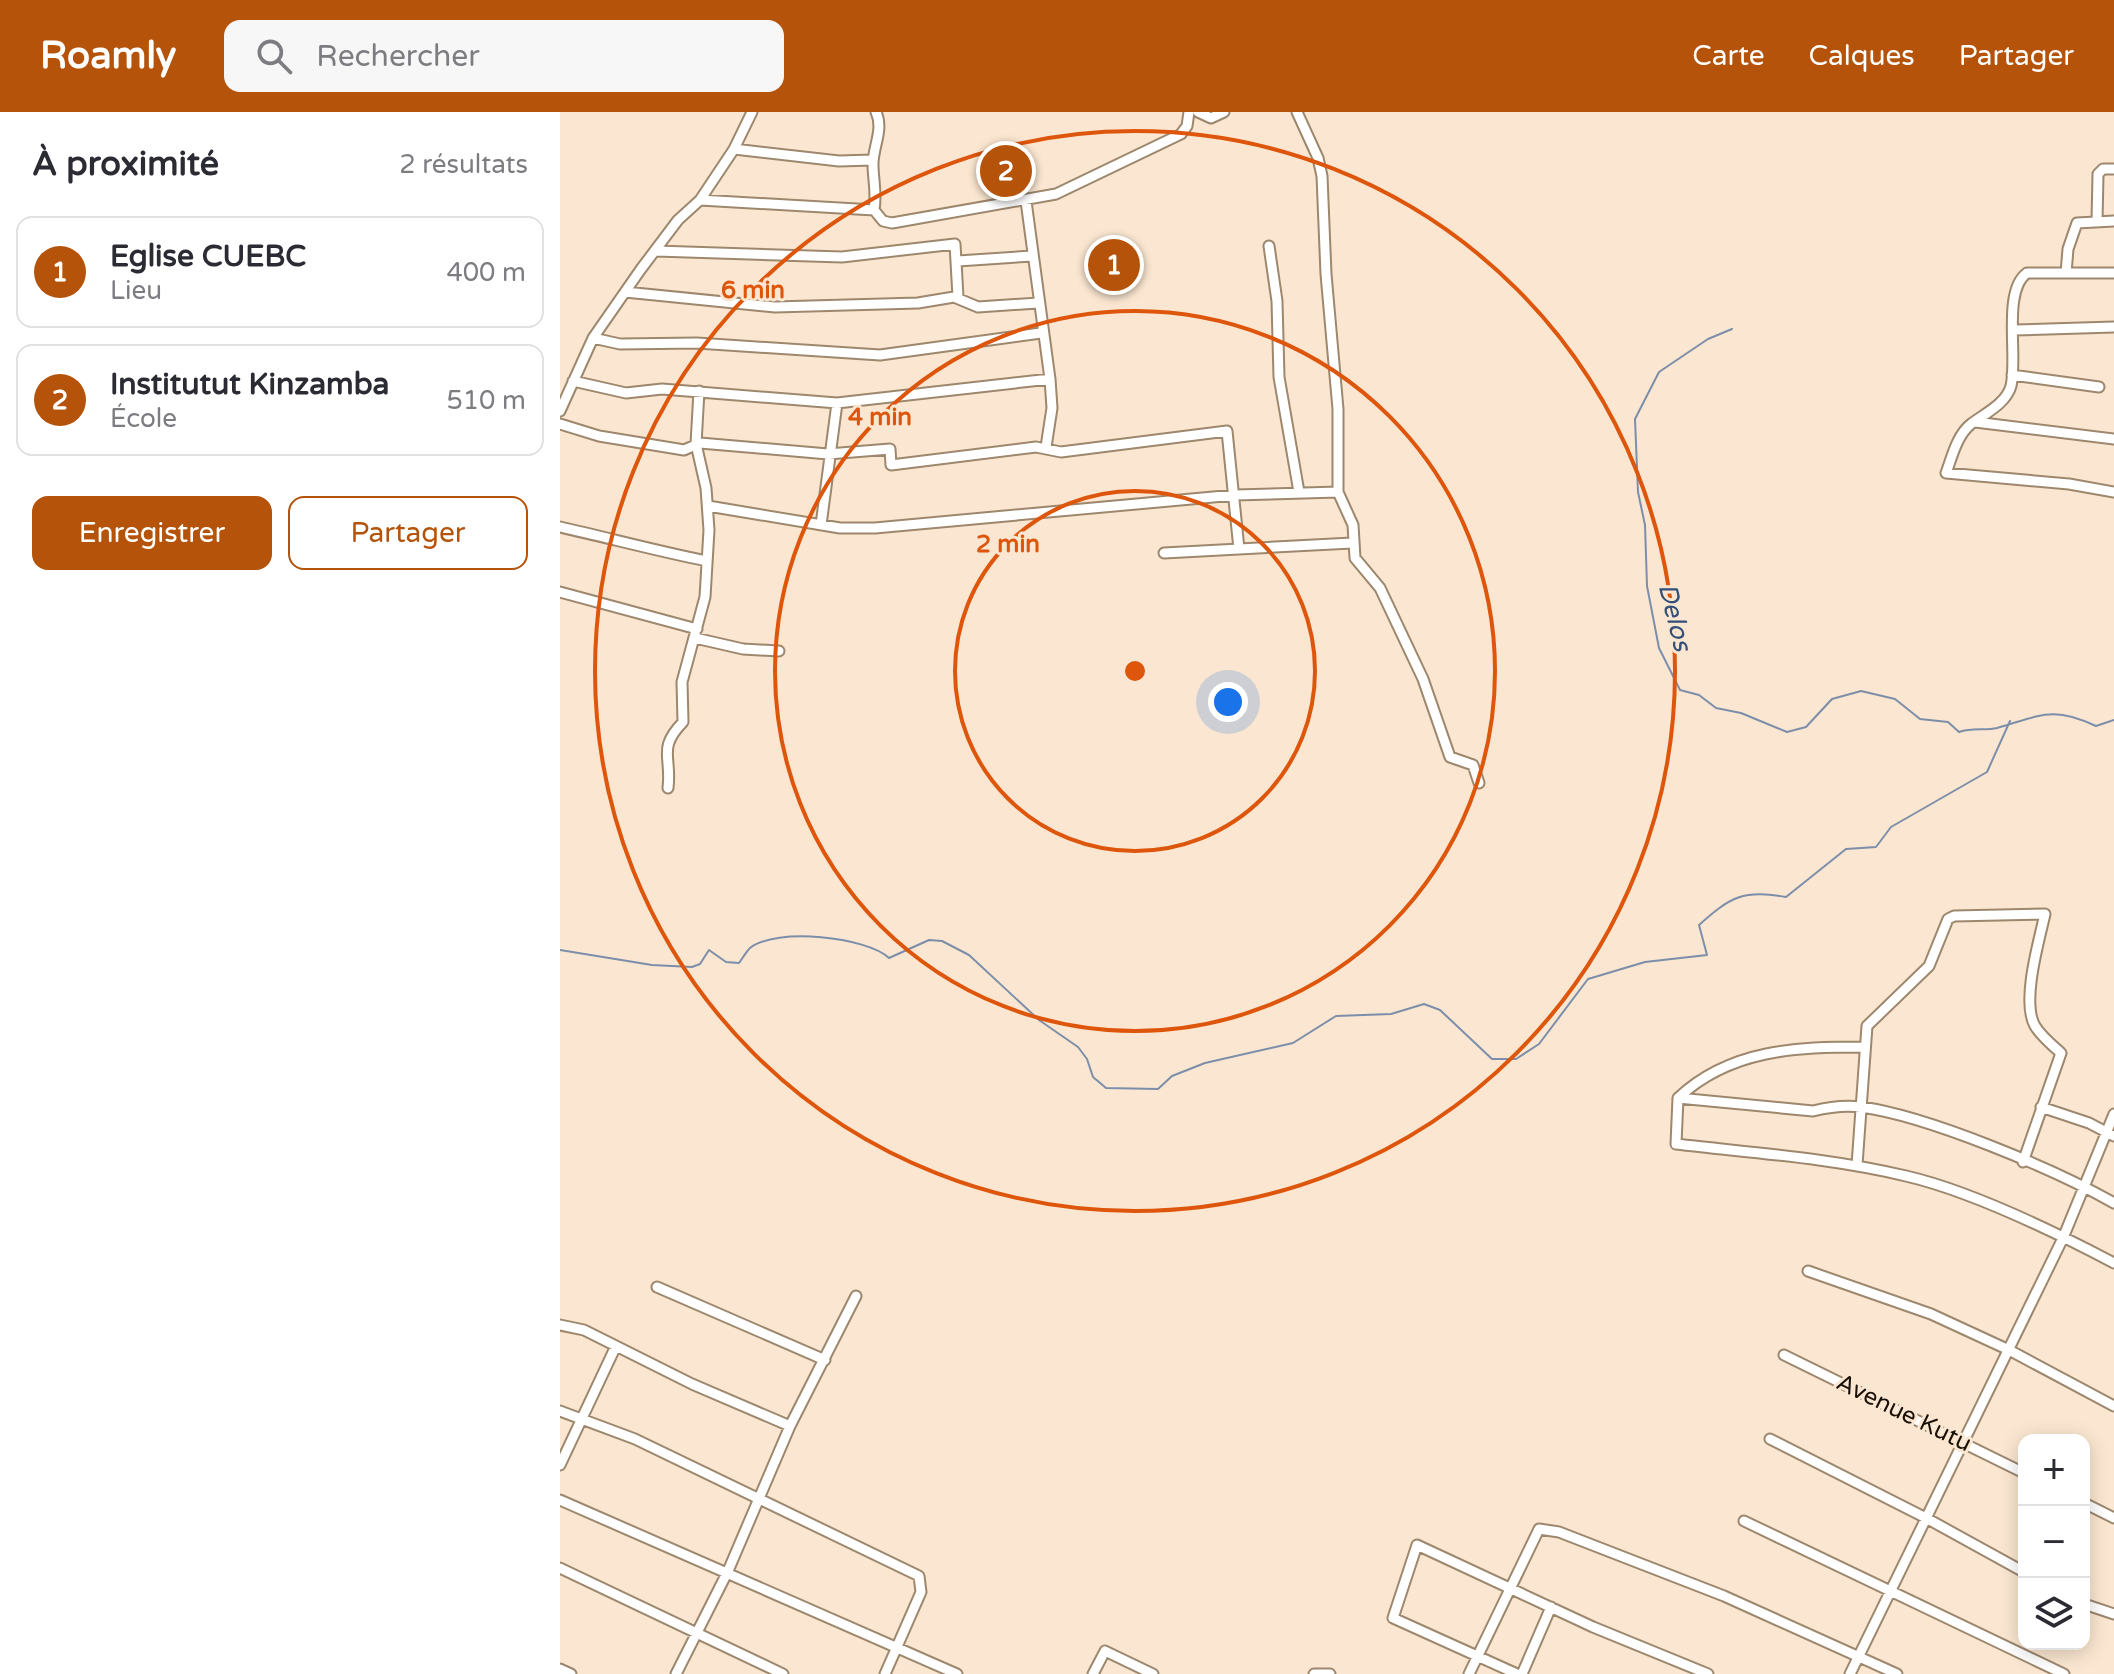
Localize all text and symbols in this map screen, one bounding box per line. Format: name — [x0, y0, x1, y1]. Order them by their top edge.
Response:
search box — [224, 20, 784, 92]
text: Roamly — [40, 33, 176, 79]
icon: search — [252, 34, 296, 78]
text: Rechercher — [316, 38, 480, 75]
text: Carte — [1692, 39, 1765, 73]
text: Calques — [1809, 39, 1915, 73]
text: Partager — [1959, 39, 2074, 73]
pin: 2 — [980, 141, 1032, 201]
text: À proximité — [32, 144, 219, 185]
text: 2 résultats — [399, 149, 528, 180]
pin: 1 — [1088, 235, 1140, 295]
text: Eglise CUEBC — [110, 238, 306, 275]
text: 1 — [52, 257, 68, 288]
text: 400 m — [446, 257, 526, 288]
text: Lieu — [110, 275, 162, 306]
text: 6 min — [721, 276, 785, 305]
text: Institutut Kinzamba — [110, 366, 389, 403]
text: 2 — [52, 385, 68, 416]
text: 510 m — [446, 385, 526, 416]
text: École — [110, 403, 177, 434]
text: 4 min — [848, 403, 912, 432]
button: Enregistrer — [32, 496, 272, 570]
button: Partager — [288, 496, 528, 570]
text: 2 min — [976, 530, 1040, 559]
water label: Delos — [1652, 580, 1699, 655]
centre of rings — [1121, 657, 1149, 685]
your location — [1208, 682, 1248, 722]
street label: Avenue Kutu — [1832, 1368, 1976, 1458]
map controls — [2018, 1434, 2090, 1650]
button: + — [2018, 1434, 2090, 1506]
button: − — [2018, 1506, 2090, 1578]
button: layers — [2018, 1578, 2090, 1650]

